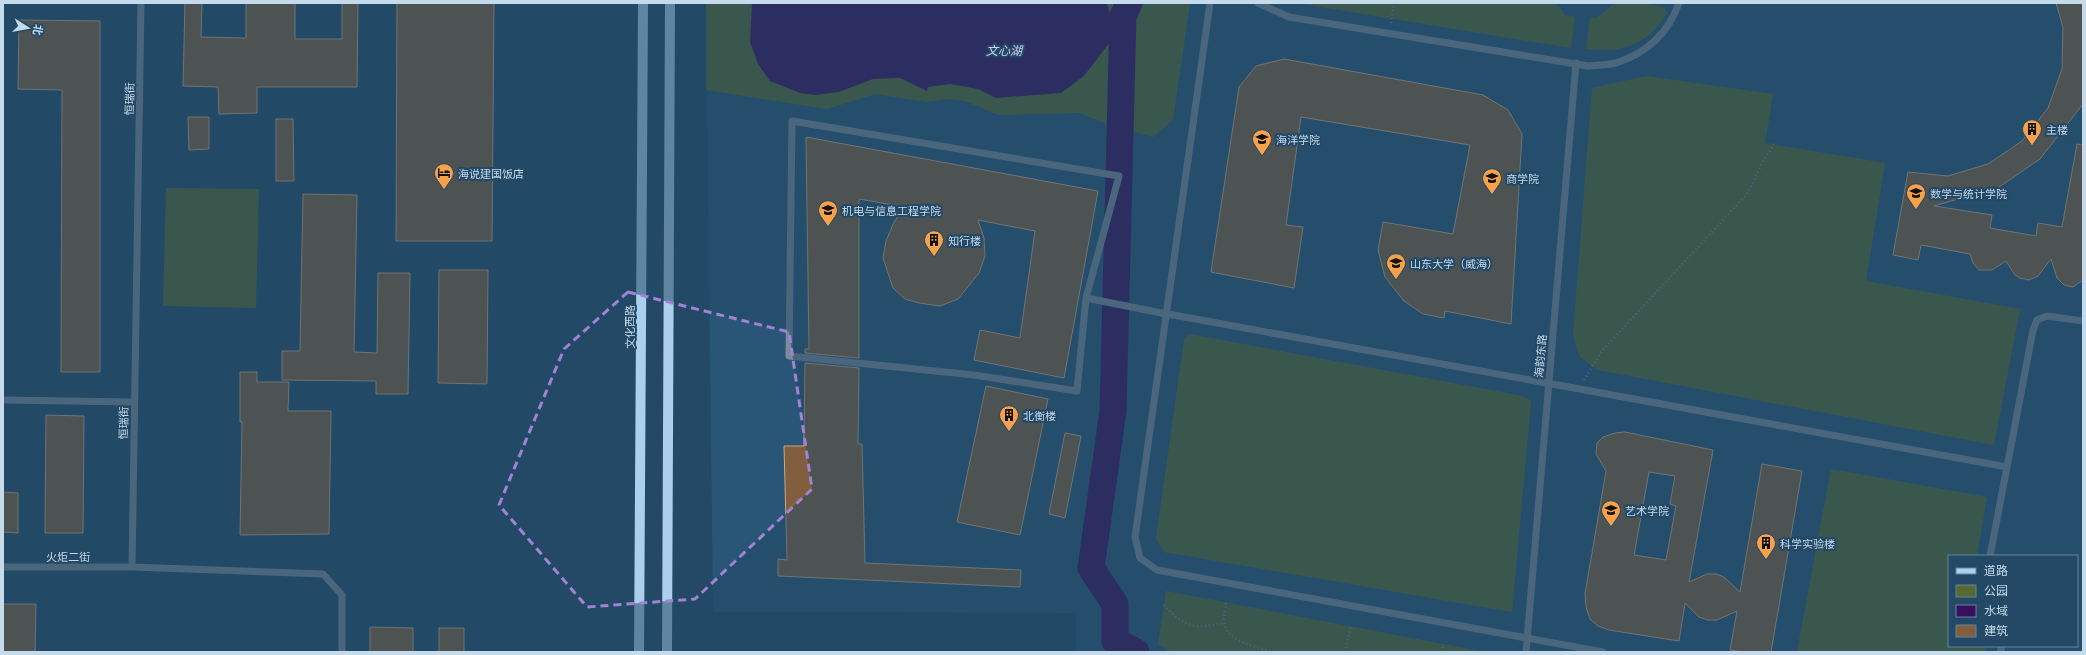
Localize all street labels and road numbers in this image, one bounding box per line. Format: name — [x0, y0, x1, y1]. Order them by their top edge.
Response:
street label: 恒瑞街 — [121, 82, 137, 116]
street label: 文化西路 — [622, 305, 637, 349]
street label: 海韵东路 — [1531, 333, 1549, 379]
street label: 恒瑞街 — [115, 406, 131, 440]
street label: 火炬二街 — [46, 549, 90, 564]

